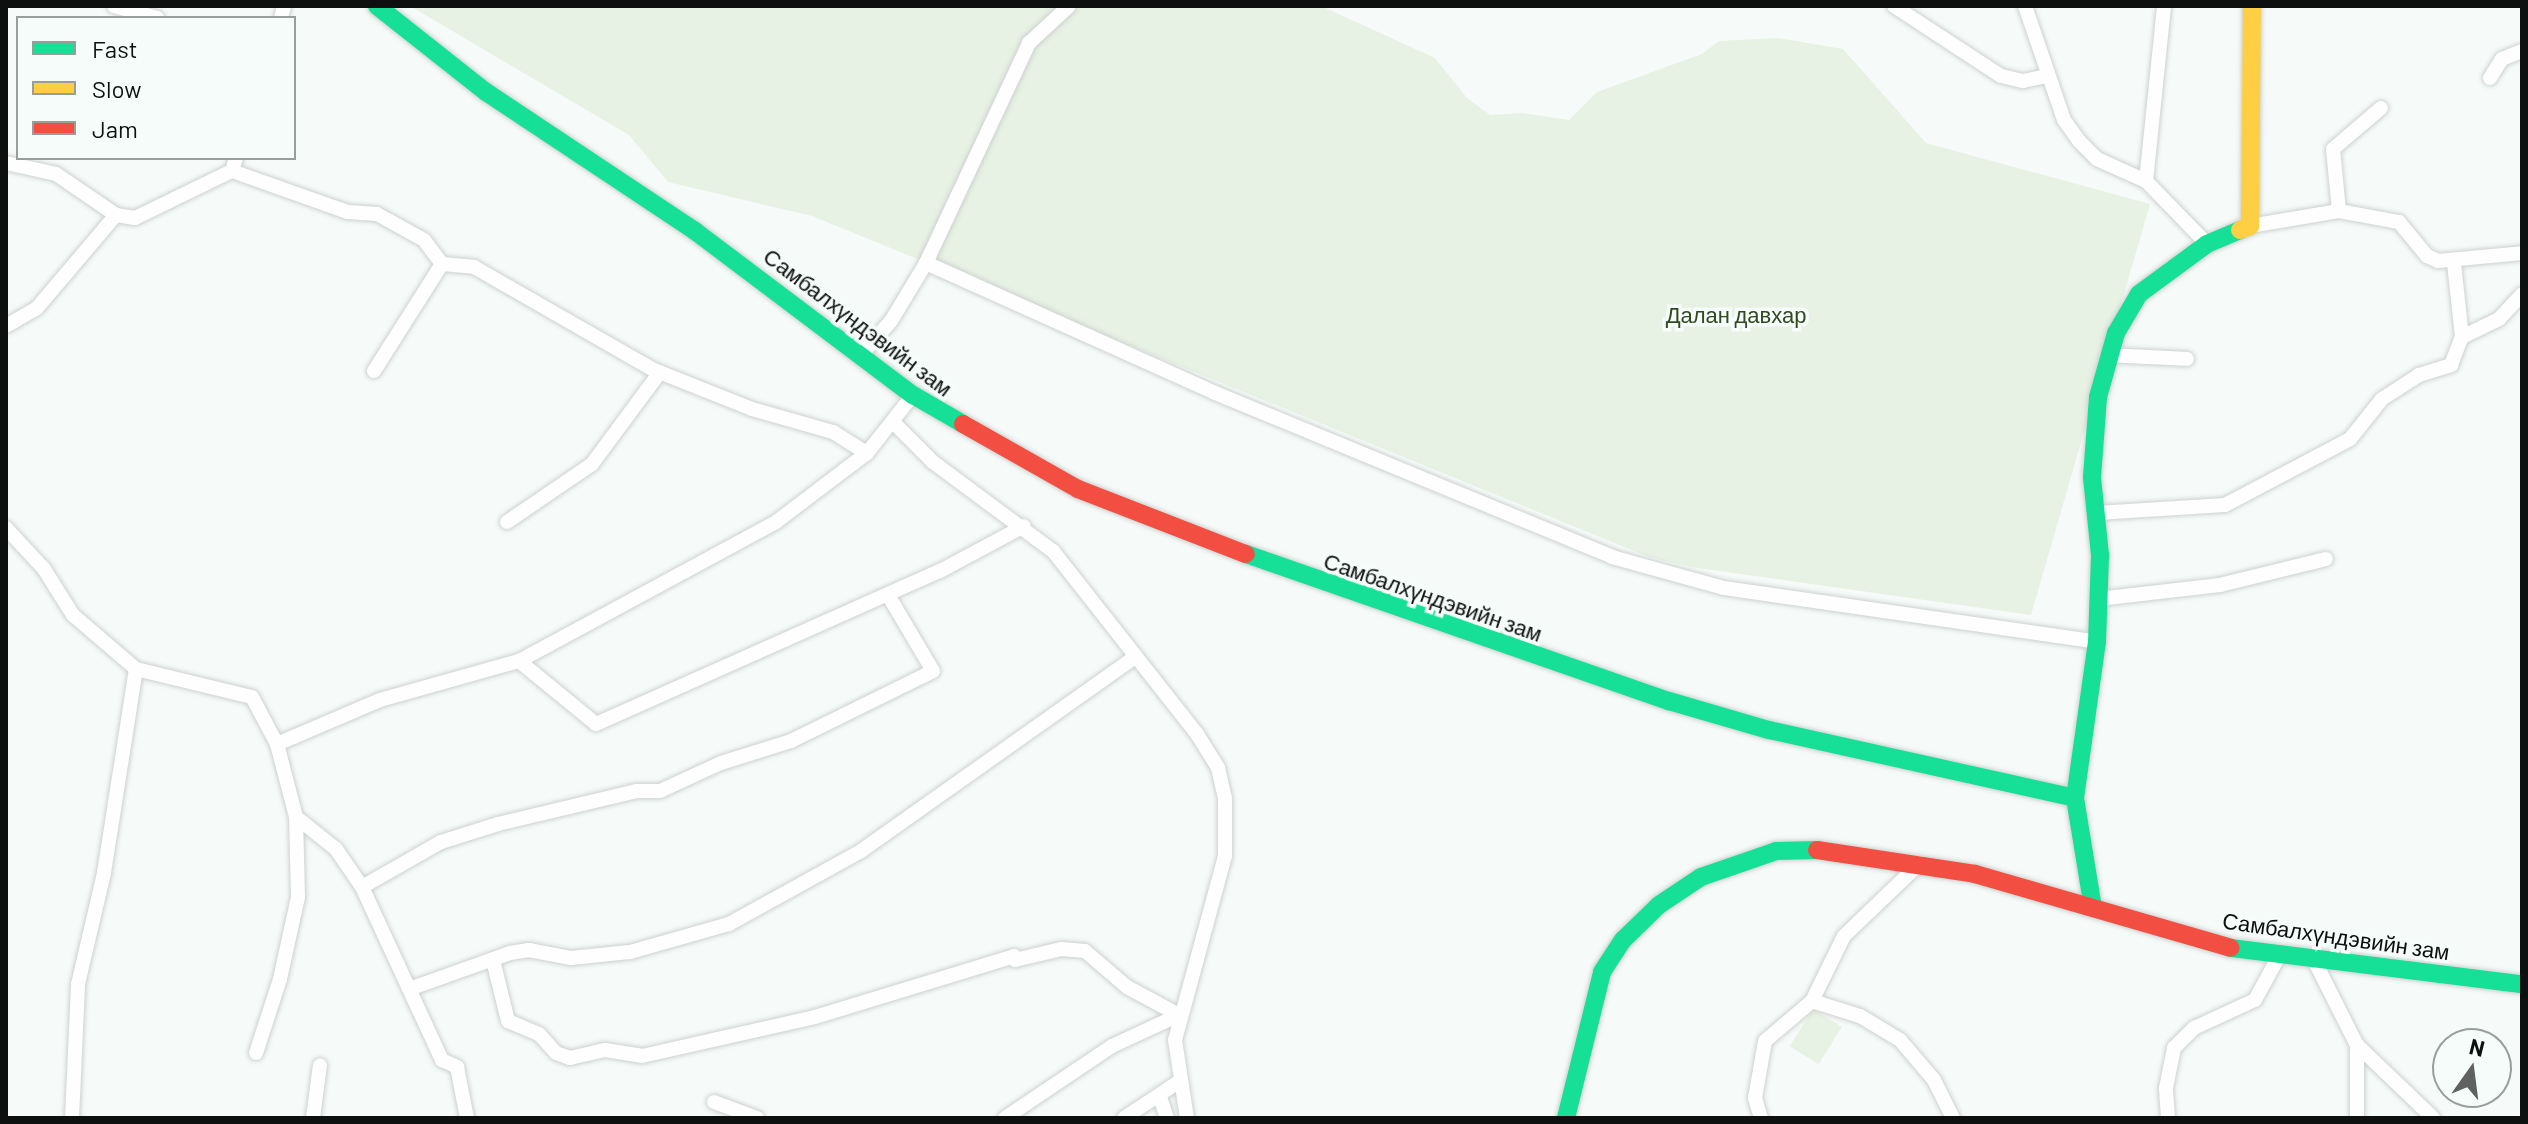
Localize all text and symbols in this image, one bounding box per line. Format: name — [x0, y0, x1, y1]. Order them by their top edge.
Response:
legend — [16, 16, 296, 160]
text: Fast — [92, 34, 137, 63]
text: Slow — [92, 74, 141, 103]
text: Jam — [92, 114, 138, 143]
street label: Самбалхүндэвийн зам — [759, 243, 957, 401]
park label: Далан давхар — [1666, 302, 1806, 328]
street label: Самбалхүндэвийн зам — [1320, 547, 1546, 647]
street label: Самбалхүндэвийн зам — [2221, 907, 2451, 965]
north arrow — [2432, 1028, 2512, 1108]
text: N — [2467, 1032, 2488, 1061]

